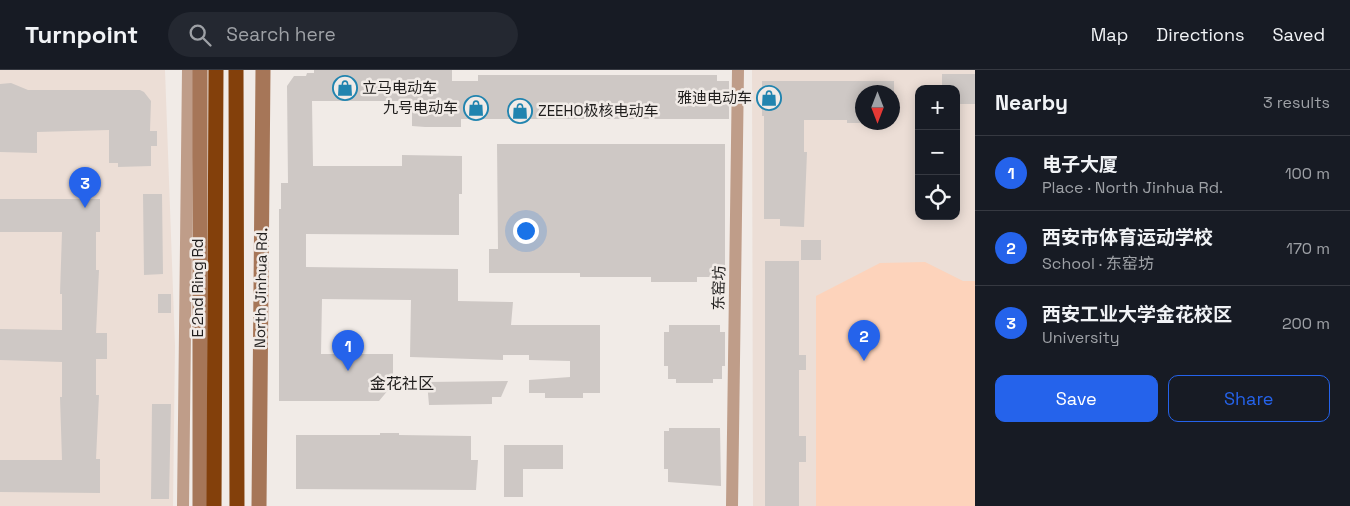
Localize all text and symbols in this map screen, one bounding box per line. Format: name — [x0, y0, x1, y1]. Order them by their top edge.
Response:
search box — [168, 12, 518, 57]
text: Turnpoint — [25, 19, 138, 50]
icon: search — [186, 21, 214, 49]
text: Search here — [226, 22, 336, 47]
text: Map — [1091, 23, 1128, 46]
text: Directions — [1156, 23, 1245, 46]
text: Saved — [1273, 23, 1325, 46]
shop icon: 立马电动车 — [332, 75, 358, 101]
place label: 立马电动车 — [362, 78, 437, 97]
shop icon: 雅迪电动车 — [756, 85, 782, 111]
north arrow — [855, 85, 900, 130]
map controls — [915, 85, 960, 220]
button: + — [915, 85, 960, 130]
place label: 雅迪电动车 — [677, 88, 752, 107]
text: Nearby — [995, 89, 1068, 116]
text: 3 results — [1263, 92, 1330, 113]
shop icon: 九号电动车 — [463, 95, 489, 121]
place label: 九号电动车 — [383, 98, 458, 117]
shop icon: ZEEHO极核电动车 — [507, 98, 533, 124]
place label: ZEEHO极核电动车 — [538, 101, 658, 120]
button: − — [915, 130, 960, 175]
text: 电子大厦 — [1042, 152, 1118, 177]
text: 1 — [1007, 163, 1015, 184]
text: 100 m — [1285, 163, 1330, 184]
pin: 3 — [69, 167, 101, 208]
button: locate — [915, 175, 960, 220]
text: Place · North Jinhua Rd. — [1042, 177, 1223, 198]
your location — [513, 218, 539, 244]
text: 西安市体育运动学校 — [1042, 225, 1213, 250]
street label: North Jinhua Rd. — [250, 228, 271, 348]
street label: E 2nd Ring Rd — [188, 238, 207, 338]
text: 2 — [1006, 238, 1016, 259]
text: 170 m — [1286, 238, 1330, 259]
text: School · 东窑坊 — [1042, 253, 1154, 274]
street label: 东窑坊 — [709, 265, 728, 311]
text: 西安工业大学金花校区 — [1042, 302, 1232, 327]
text: 3 — [1006, 313, 1016, 334]
text: 200 m — [1282, 313, 1330, 334]
pin: 2 — [848, 320, 880, 361]
text: University — [1042, 327, 1120, 348]
pin: 1 — [332, 330, 364, 371]
district label: 金花社区 — [370, 373, 434, 394]
button: Save — [995, 375, 1158, 422]
button: Share — [1168, 375, 1330, 422]

